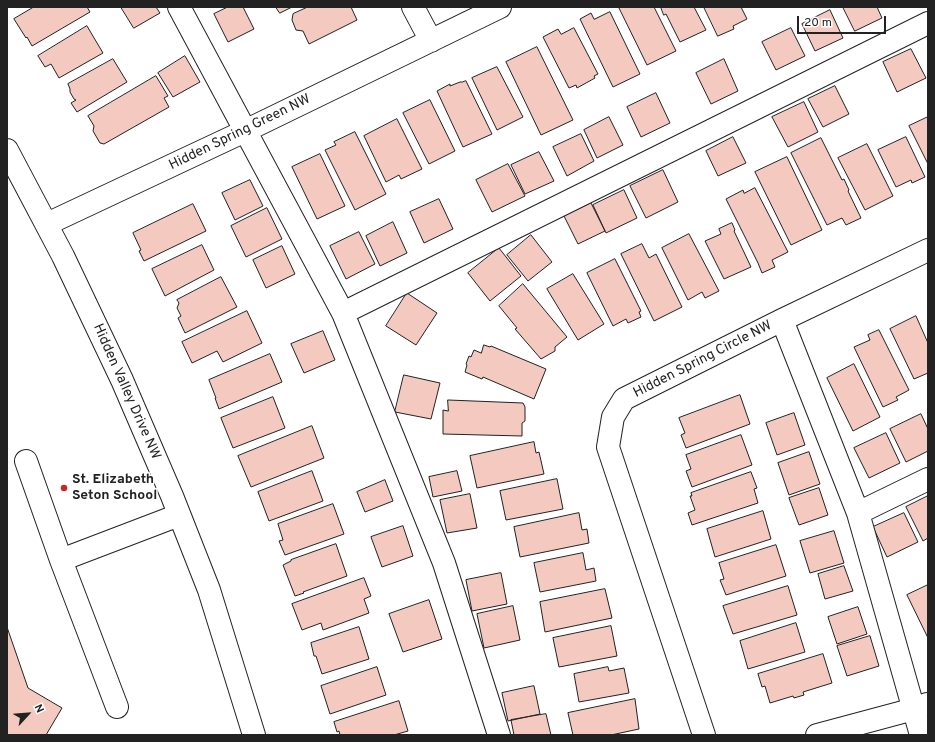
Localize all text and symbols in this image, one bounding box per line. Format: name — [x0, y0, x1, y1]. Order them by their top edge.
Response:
scale bar — [799, 8, 888, 34]
text: 20 m — [804, 15, 832, 31]
street label: Hidden Spring Green NW — [167, 91, 313, 175]
street label: Hidden Spring Circle NW — [631, 318, 775, 402]
street label: Hidden Valley Drive NW — [88, 322, 164, 462]
place label: St. Elizabeth Seton School — [72, 472, 157, 504]
marker: St. Elizabeth Seton School — [59, 483, 69, 493]
north arrow — [8, 694, 48, 734]
text: N — [31, 702, 47, 715]

